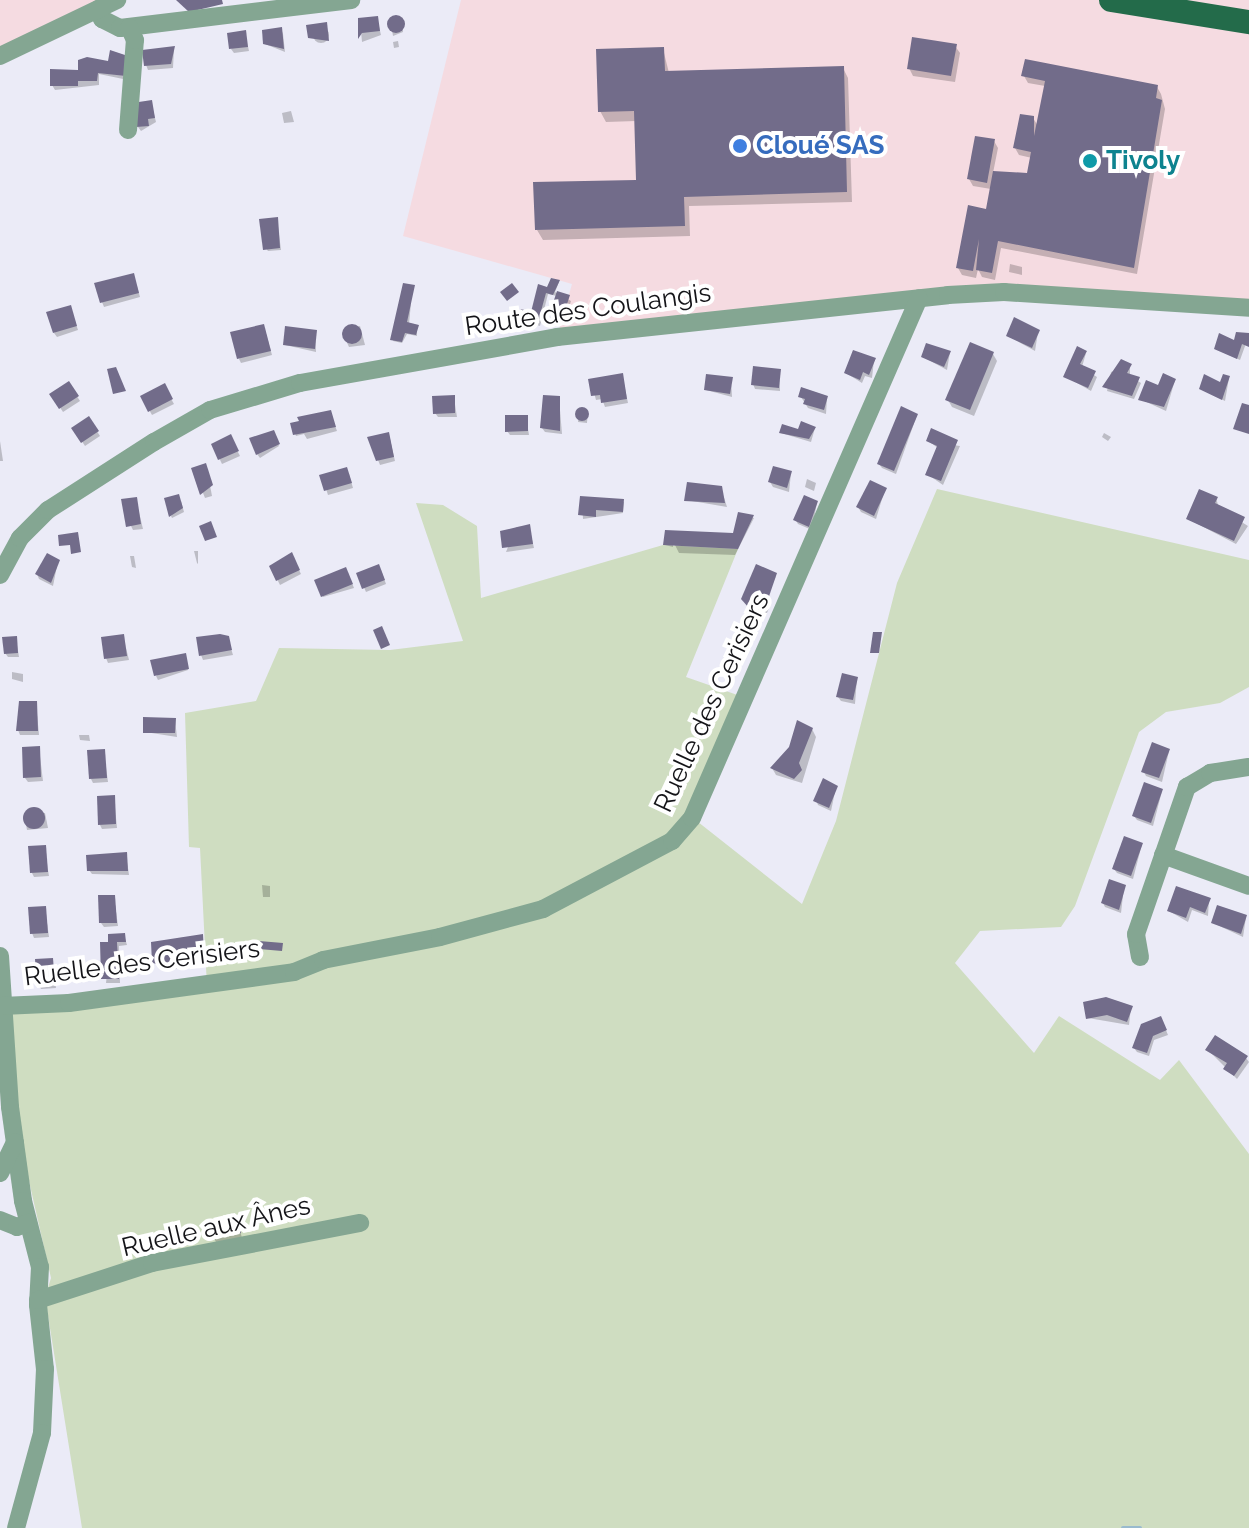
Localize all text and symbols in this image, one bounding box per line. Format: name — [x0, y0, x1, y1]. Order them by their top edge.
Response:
place label: Cloué SAS — [756, 130, 884, 162]
marker: Cloué SAS — [731, 137, 749, 155]
place label: Tivoly — [1106, 145, 1180, 177]
marker: Tivoly — [1081, 152, 1099, 170]
street label: Route des Coulangis — [463, 277, 713, 343]
street label: Ruelle des Cerisiers — [648, 589, 776, 817]
street label: Ruelle des Cerisiers — [22, 933, 262, 993]
street label: Ruelle aux Ânes — [118, 1190, 314, 1264]

